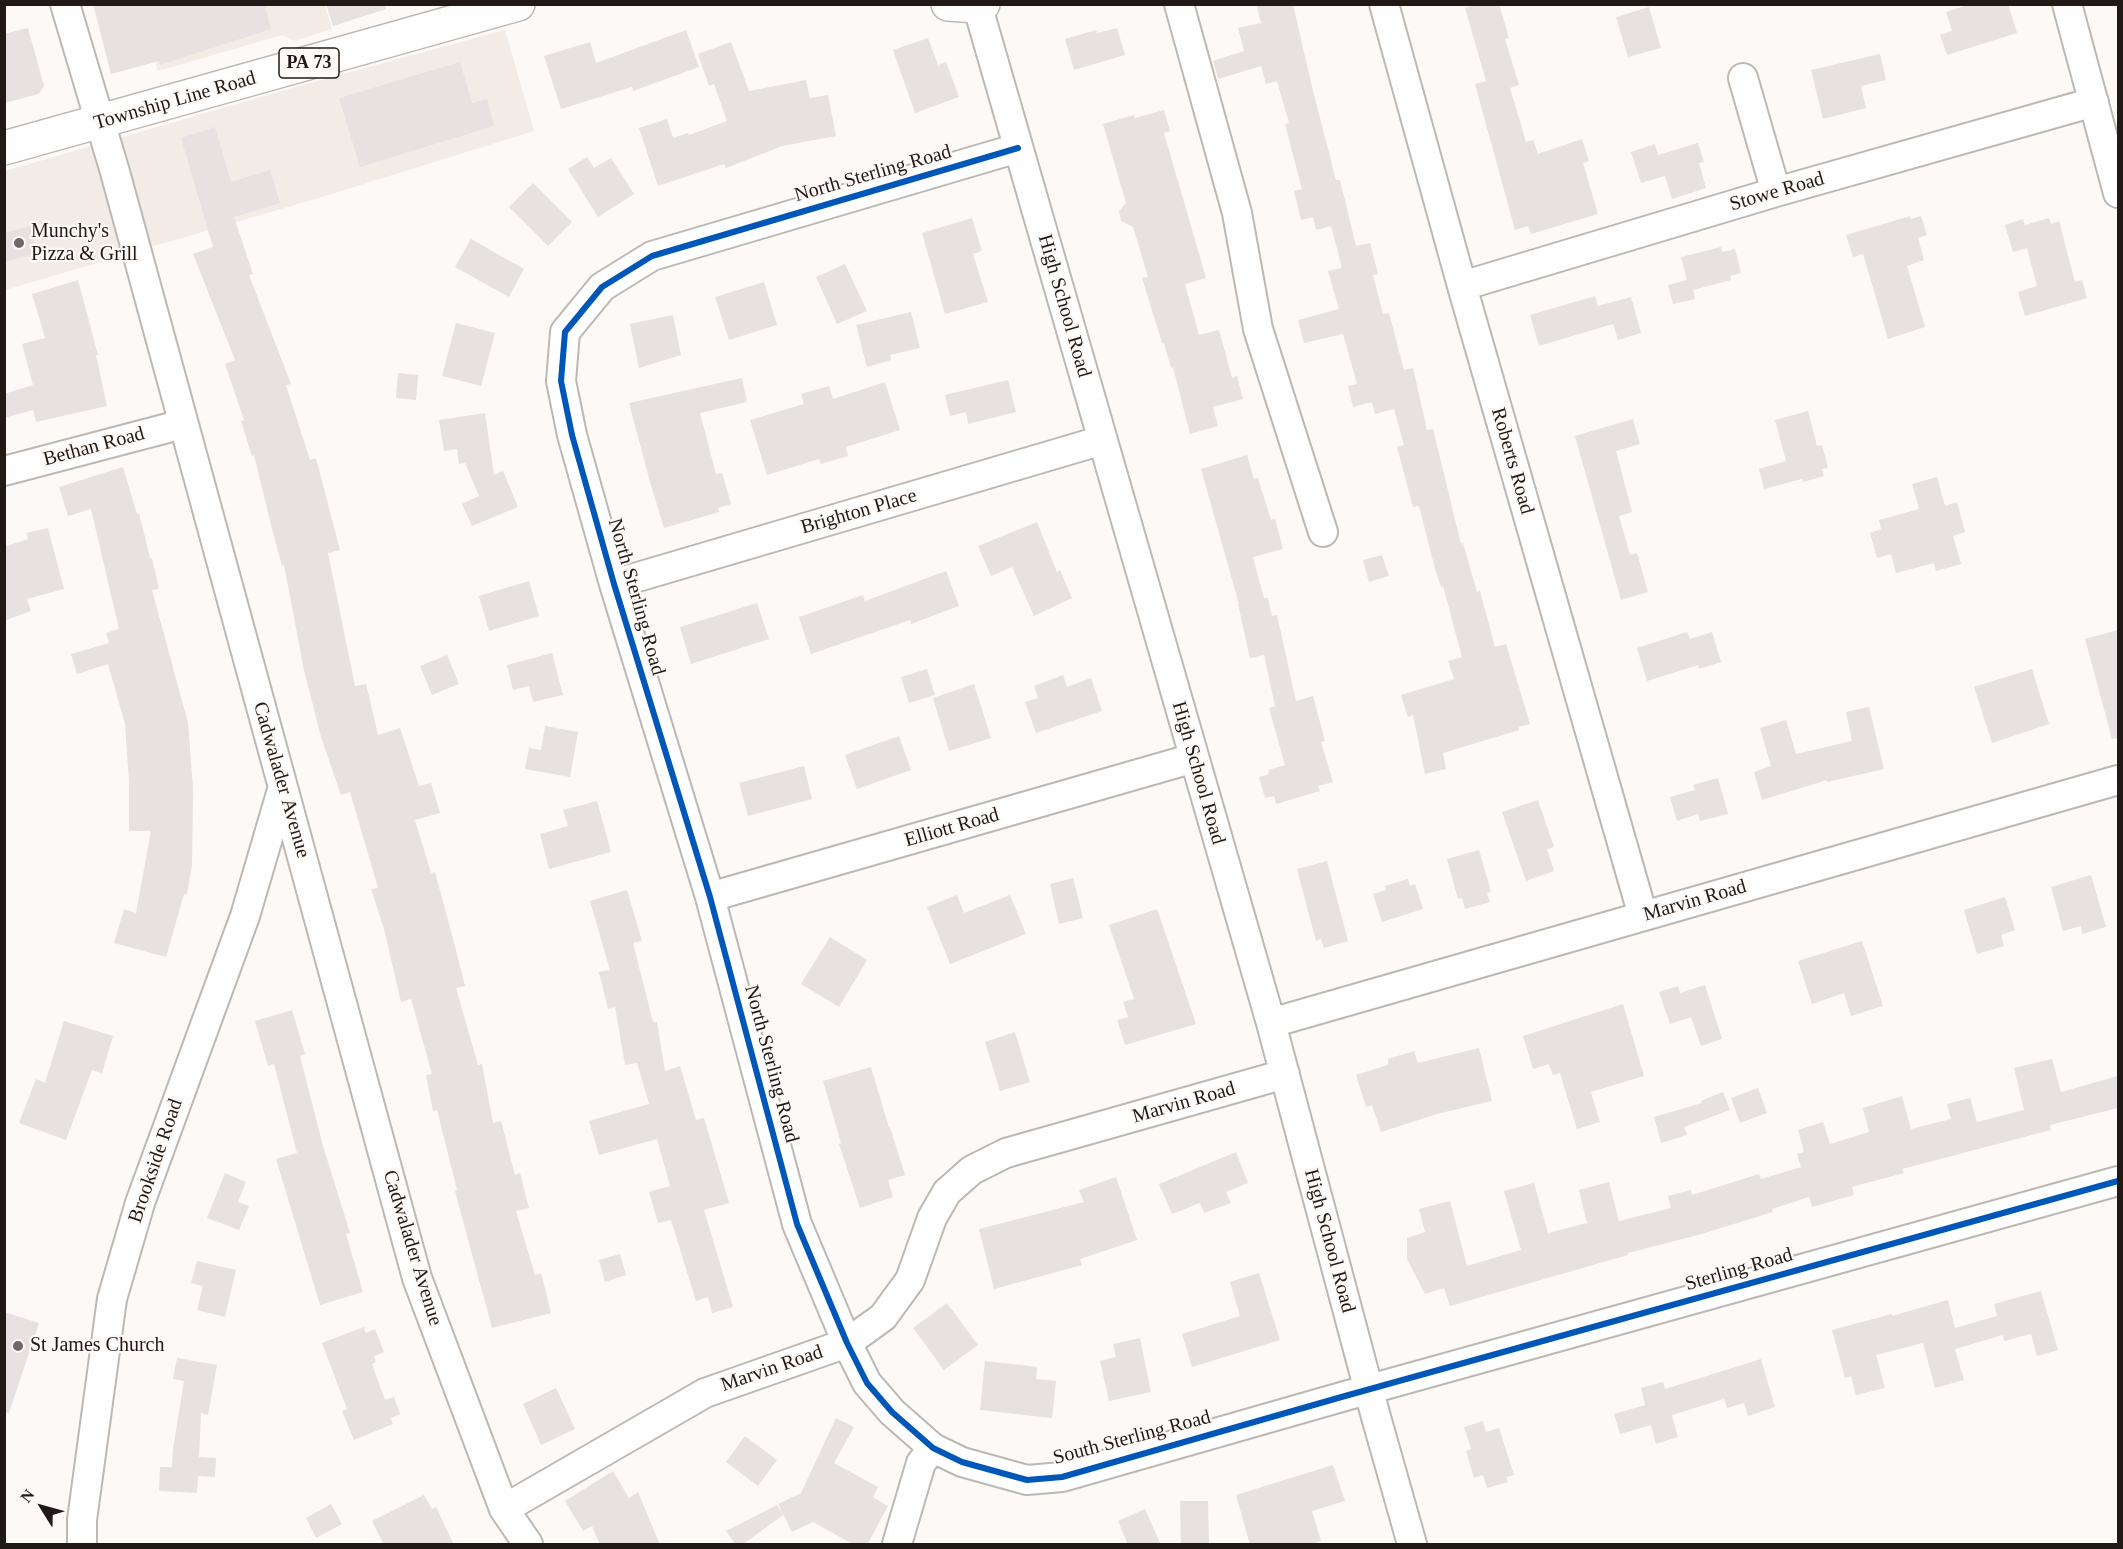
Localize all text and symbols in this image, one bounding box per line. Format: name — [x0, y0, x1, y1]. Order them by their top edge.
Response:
road number: PA 73 — [279, 48, 339, 78]
street label: Township Line Road — [91, 66, 259, 136]
street label: North Sterling Road — [792, 140, 954, 208]
street label: Stowe Road — [1727, 167, 1827, 217]
place label: Munchy's Pizza & Grill — [31, 220, 138, 267]
street label: High School Road — [1032, 232, 1096, 380]
marker: Munchy's Pizza & Grill — [12, 236, 26, 250]
street label: Roberts Road — [1485, 405, 1539, 517]
street label: Bethan Road — [41, 422, 147, 472]
street label: Brighton Place — [798, 484, 920, 540]
street label: North Sterling Road — [602, 516, 670, 678]
street label: Cadwalader Avenue — [247, 699, 315, 861]
street label: High School Road — [1166, 699, 1230, 847]
street label: Elliott Road — [902, 803, 1002, 853]
street label: Marvin Road — [1641, 875, 1749, 927]
street label: North Sterling Road — [738, 983, 804, 1145]
street label: Marvin Road — [1130, 1077, 1238, 1129]
street label: Brookside Road — [124, 1096, 188, 1226]
street label: Cadwalader Avenue — [377, 1167, 447, 1329]
street label: High School Road — [1298, 1167, 1360, 1315]
street label: Sterling Road — [1683, 1243, 1795, 1297]
place label: St James Church — [30, 1334, 164, 1358]
marker: St James Church — [11, 1339, 25, 1353]
street label: Marvin Road — [718, 1340, 826, 1398]
street label: South Sterling Road — [1051, 1405, 1213, 1471]
north arrow — [12, 1477, 72, 1537]
text: N — [17, 1486, 37, 1506]

